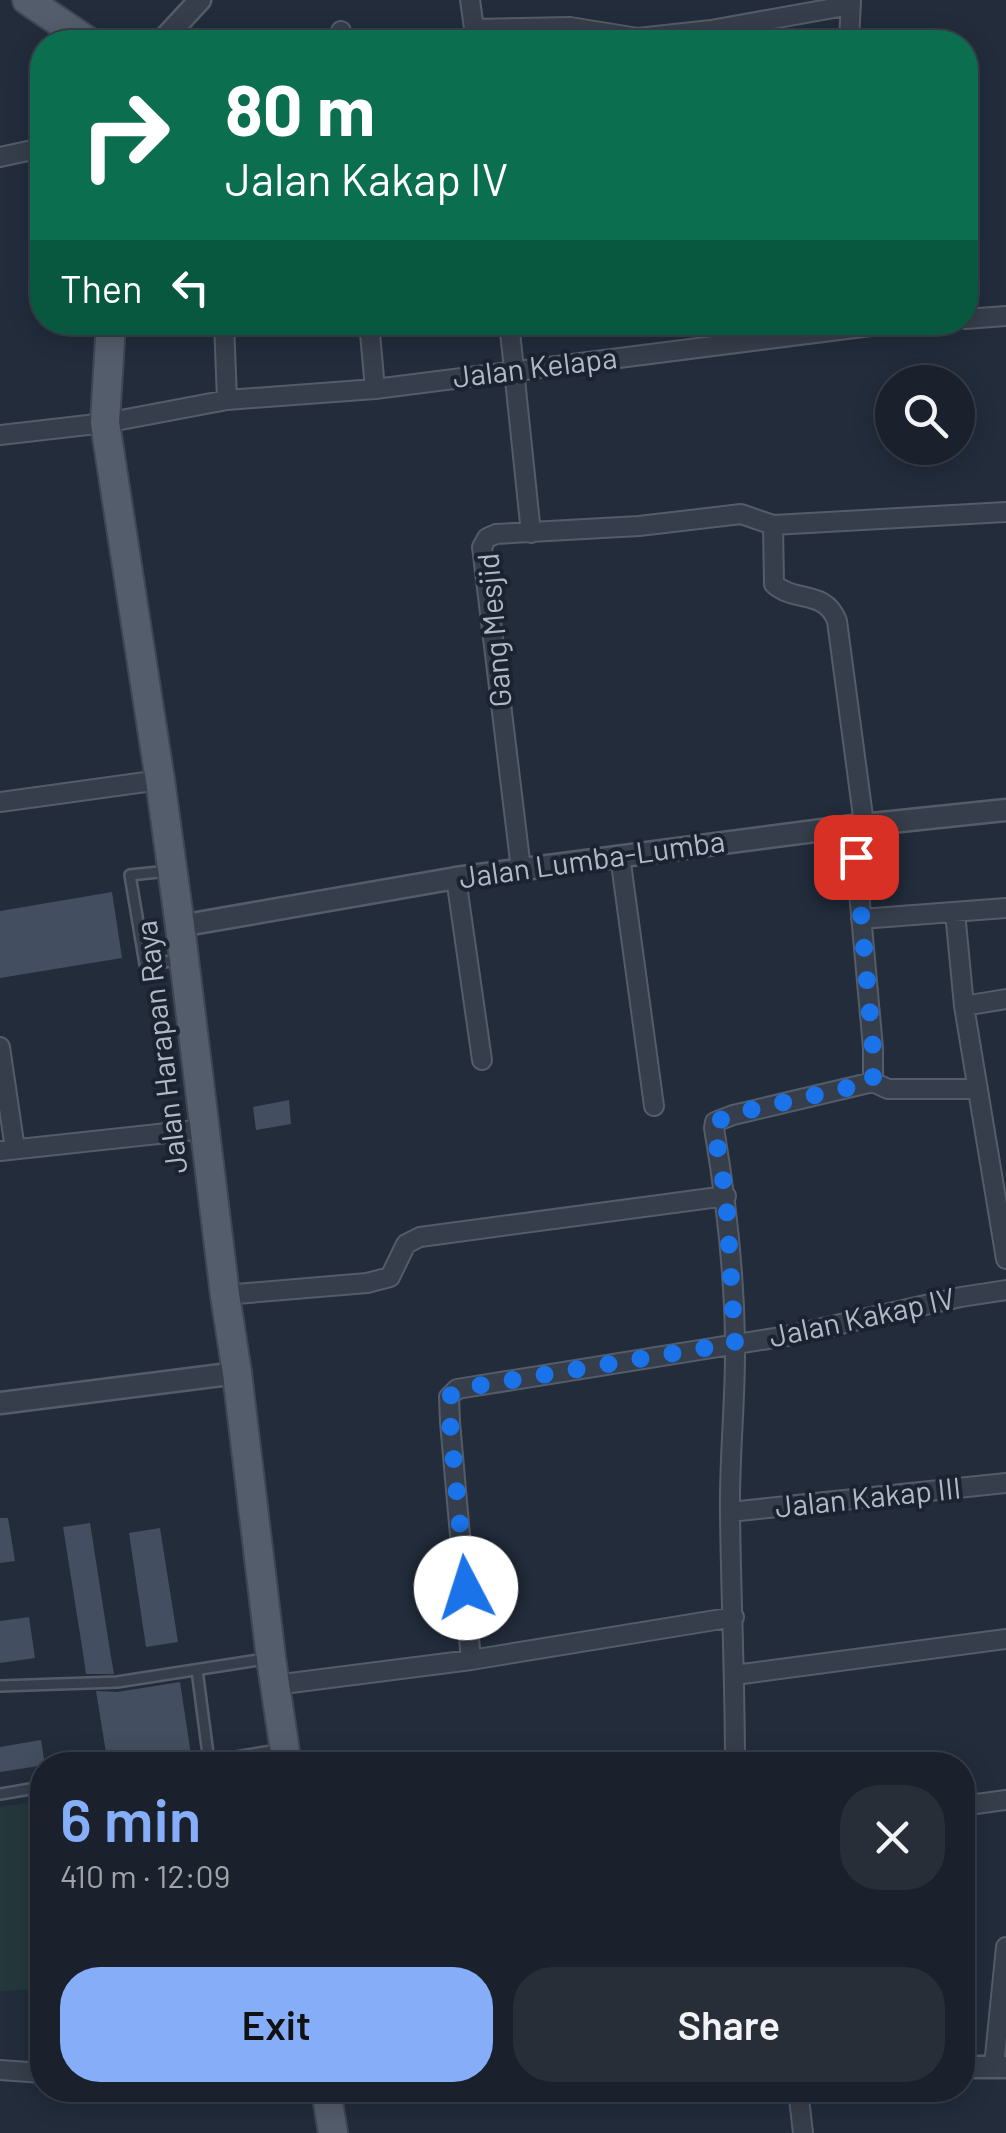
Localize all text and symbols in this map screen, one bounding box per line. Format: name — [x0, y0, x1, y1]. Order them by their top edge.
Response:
text: 80 m — [225, 66, 375, 150]
icon: right — [60, 70, 190, 200]
text: Jalan Kakap IV — [225, 151, 508, 205]
icon: left — [163, 260, 218, 315]
text: Then — [60, 265, 143, 311]
street label: Jalan Kelapa — [451, 338, 619, 394]
map controls — [875, 365, 975, 465]
button: search — [875, 365, 975, 465]
street label: Gang Mesjid — [468, 552, 518, 709]
pin — [814, 815, 899, 900]
street label: Jalan Lumba-Lumba — [456, 822, 727, 895]
icon: arrive — [829, 830, 884, 885]
street label: Jalan Harapan Raya — [127, 919, 193, 1176]
street label: Jalan Kakap IV — [766, 1279, 958, 1353]
street label: Jalan Kakap III — [773, 1468, 962, 1524]
position arrow — [414, 1536, 518, 1640]
text: 6 min — [60, 1782, 201, 1854]
button: close — [840, 1785, 945, 1890]
text: 410 m · 12:09 — [60, 1856, 230, 1894]
button: Exit — [60, 1967, 493, 2082]
button: Share — [513, 1967, 945, 2082]

